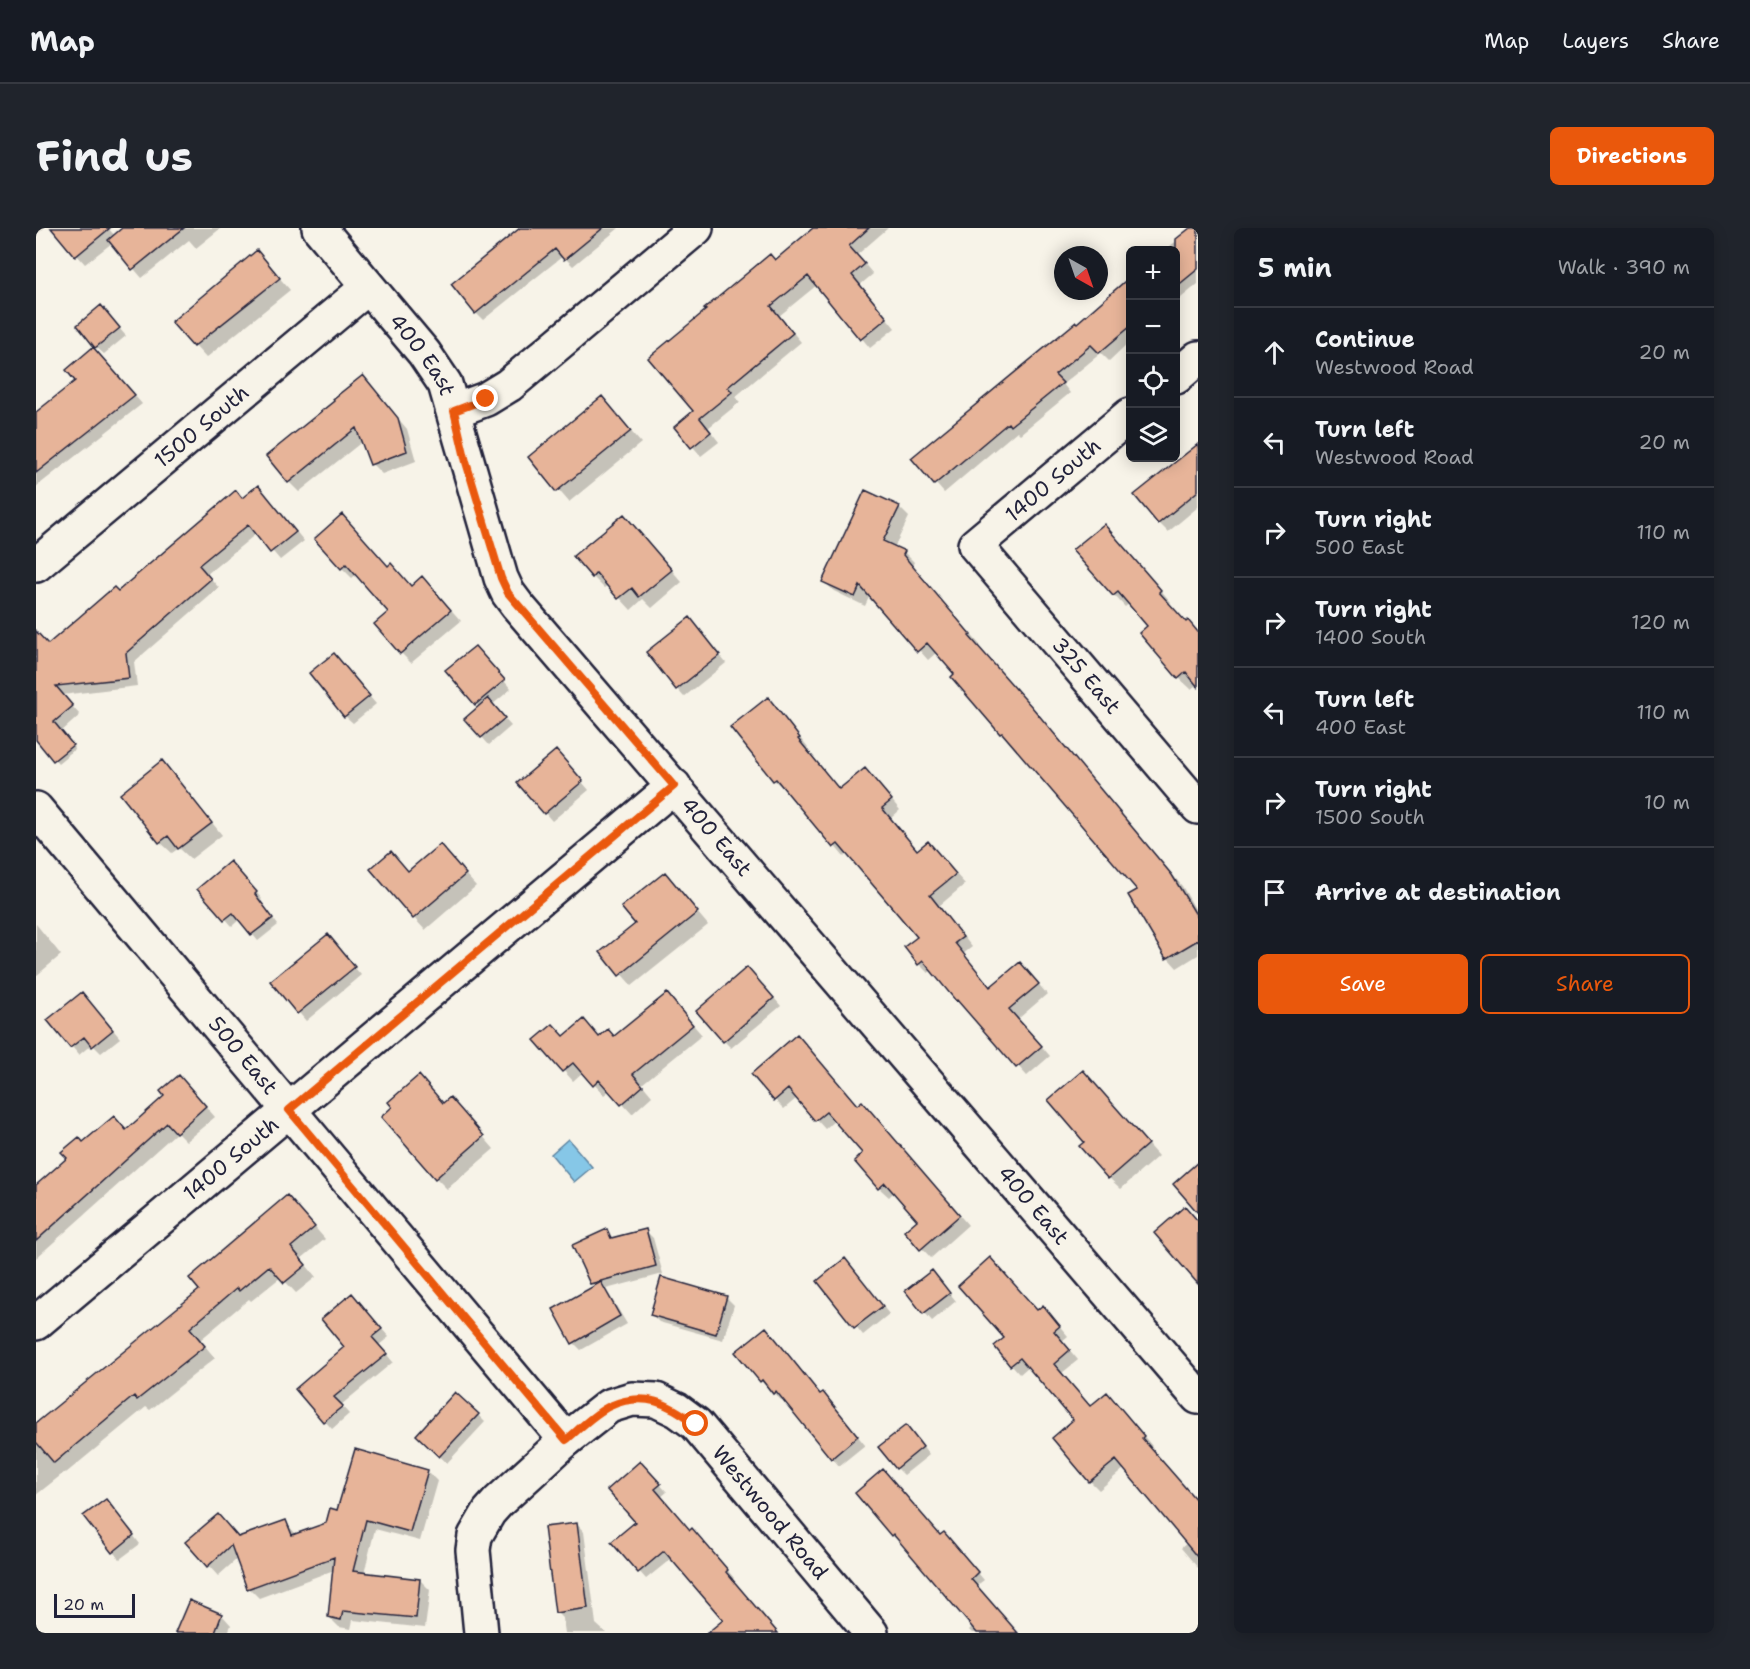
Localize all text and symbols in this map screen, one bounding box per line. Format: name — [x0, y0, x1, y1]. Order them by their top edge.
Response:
text: Map — [30, 22, 95, 60]
text: Map — [1484, 27, 1529, 55]
text: Layers — [1562, 27, 1629, 55]
text: Share — [1662, 27, 1720, 55]
button: Directions — [1550, 127, 1714, 185]
text: Find us — [36, 128, 193, 184]
north arrow — [1054, 246, 1108, 300]
map controls — [1126, 246, 1180, 462]
button: + — [1126, 246, 1180, 300]
text: 5 min — [1258, 250, 1332, 285]
text: Walk · 390 m — [1558, 254, 1690, 280]
button: − — [1126, 300, 1180, 354]
street label: 400 East — [383, 308, 462, 399]
text: Continue — [1315, 325, 1415, 354]
icon: ahead — [1258, 336, 1291, 369]
text: 20 m — [1639, 339, 1690, 365]
button: locate — [1126, 354, 1180, 408]
text: Westwood Road — [1315, 354, 1474, 380]
street label: 1500 South — [148, 378, 255, 474]
route end — [472, 385, 498, 411]
button: layers — [1126, 408, 1180, 462]
text: Turn left — [1315, 415, 1414, 444]
icon: left — [1258, 426, 1291, 459]
text: 20 m — [1639, 429, 1690, 455]
street label: 1400 South — [999, 432, 1107, 528]
text: Westwood Road — [1315, 444, 1474, 470]
text: Turn right — [1315, 505, 1432, 534]
icon: right — [1258, 516, 1291, 549]
text: 110 m — [1636, 519, 1690, 545]
text: 500 East — [1315, 534, 1405, 560]
text: Turn right — [1315, 595, 1432, 624]
icon: right — [1258, 606, 1291, 639]
text: 120 m — [1631, 609, 1690, 635]
text: 1400 South — [1315, 624, 1426, 650]
street label: 325 East — [1046, 631, 1127, 720]
text: Turn left — [1315, 685, 1414, 714]
icon: left — [1258, 696, 1291, 729]
text: 110 m — [1636, 699, 1690, 725]
text: 400 East — [1315, 714, 1406, 740]
text: Turn right — [1315, 775, 1432, 804]
icon: right — [1258, 786, 1291, 819]
text: 10 m — [1644, 789, 1690, 815]
street label: 400 East — [675, 791, 758, 882]
text: 1500 South — [1315, 804, 1425, 830]
icon: arrive — [1258, 876, 1291, 909]
text: Arrive at destination — [1315, 878, 1561, 907]
button: Save — [1258, 954, 1468, 1014]
button: Share — [1480, 954, 1690, 1014]
street label: 500 East — [202, 1011, 284, 1101]
street label: 1400 South — [177, 1110, 285, 1207]
street label: 400 East — [991, 1160, 1075, 1251]
route start — [682, 1410, 708, 1436]
street label: Westwood Road — [706, 1440, 834, 1585]
scale bar — [54, 1591, 135, 1618]
text: 20 m — [63, 1594, 104, 1615]

